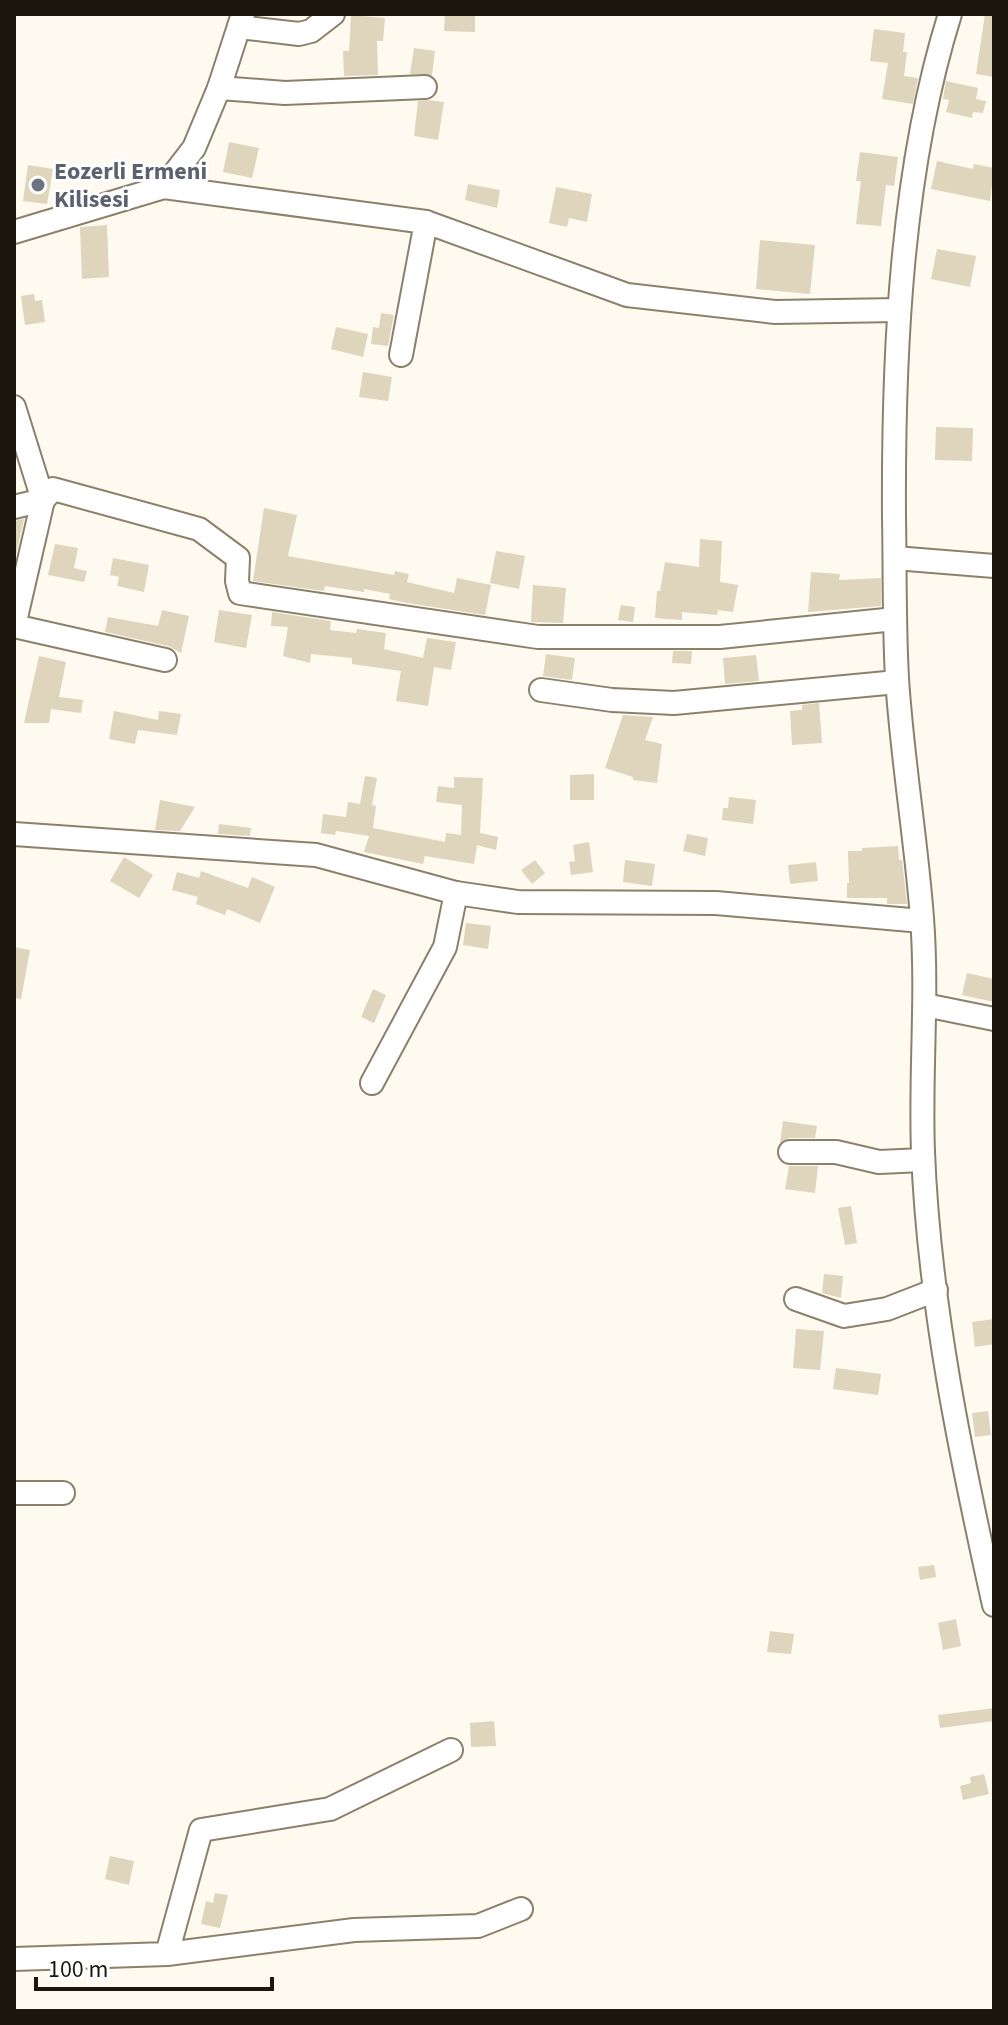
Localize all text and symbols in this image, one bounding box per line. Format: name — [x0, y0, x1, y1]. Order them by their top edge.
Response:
place label: Eozerli Ermeni Kilisesi — [54, 154, 207, 217]
marker: Eozerli Ermeni Kilisesi — [29, 176, 47, 194]
scale bar — [36, 1941, 272, 1991]
text: 100 m — [48, 1952, 108, 1987]

